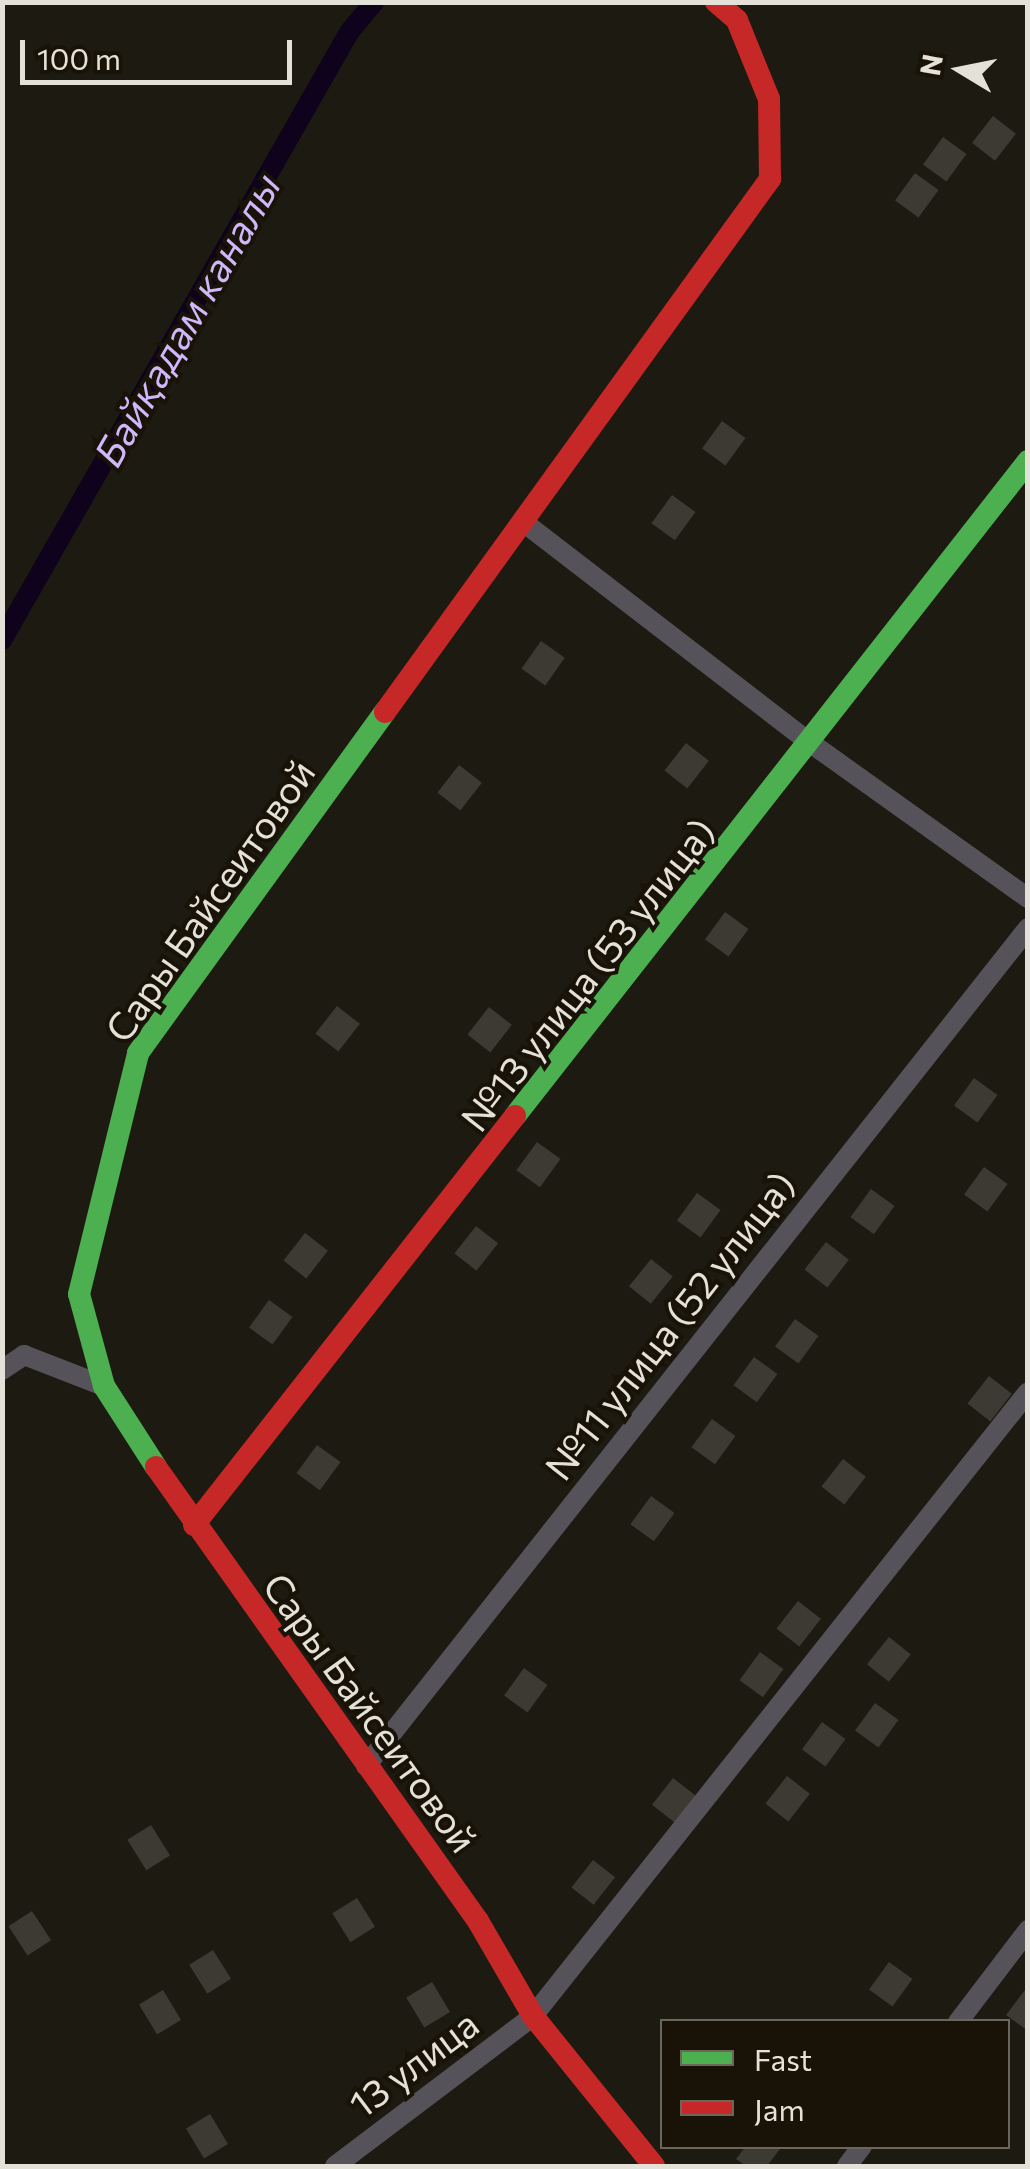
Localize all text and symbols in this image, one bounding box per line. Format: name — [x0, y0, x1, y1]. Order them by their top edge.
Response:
scale bar — [25, 20, 298, 82]
north arrow — [910, 20, 1010, 120]
text: 100 m — [37, 39, 121, 76]
text: N — [912, 51, 949, 78]
water label: Байқадам каналы — [83, 164, 289, 474]
street label: Сары Байсеитовой — [95, 750, 323, 1050]
street label: №13 улица (53 улица) — [451, 808, 723, 1140]
street label: №11 улица (52 улица) — [535, 1162, 803, 1488]
street label: Сары Байсеитовой — [254, 1564, 488, 1860]
street label: 13 улица — [340, 2000, 486, 2126]
legend — [660, 2019, 1010, 2149]
text: Fast — [754, 2040, 812, 2077]
text: Jam — [754, 2090, 805, 2127]

